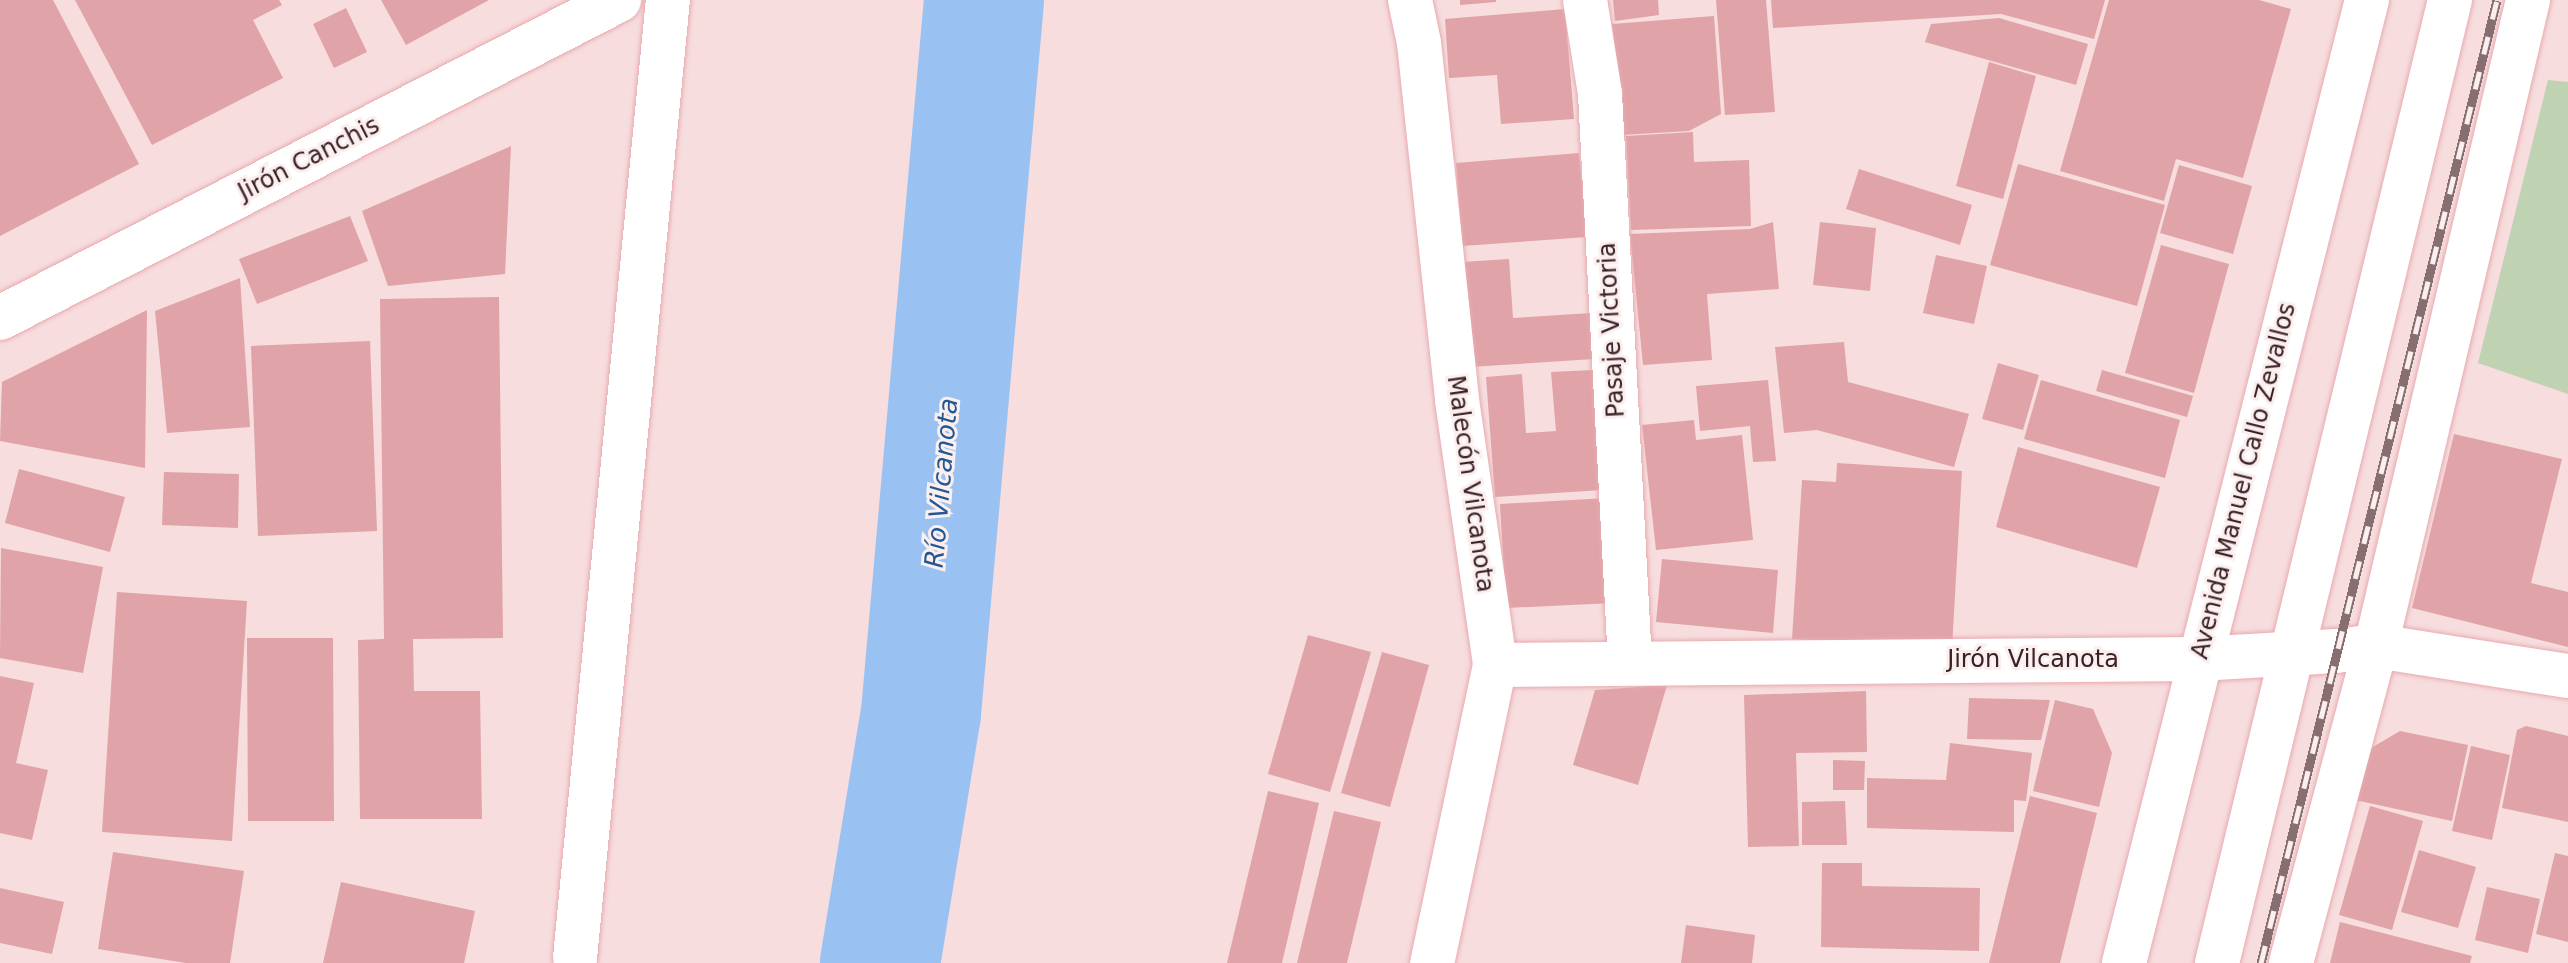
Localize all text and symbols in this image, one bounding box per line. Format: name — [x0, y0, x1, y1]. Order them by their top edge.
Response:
street label: Jirón Canchis — [233, 111, 385, 207]
street label: Pasaje Victoria — [1593, 242, 1631, 418]
street label: Avenida Manuel Callo Zevallos — [2186, 300, 2302, 662]
street label: Malecón Vilcanota — [1441, 374, 1499, 594]
water label: Río Vilcanota — [919, 397, 965, 569]
street label: Jirón Vilcanota — [1947, 646, 2119, 674]

